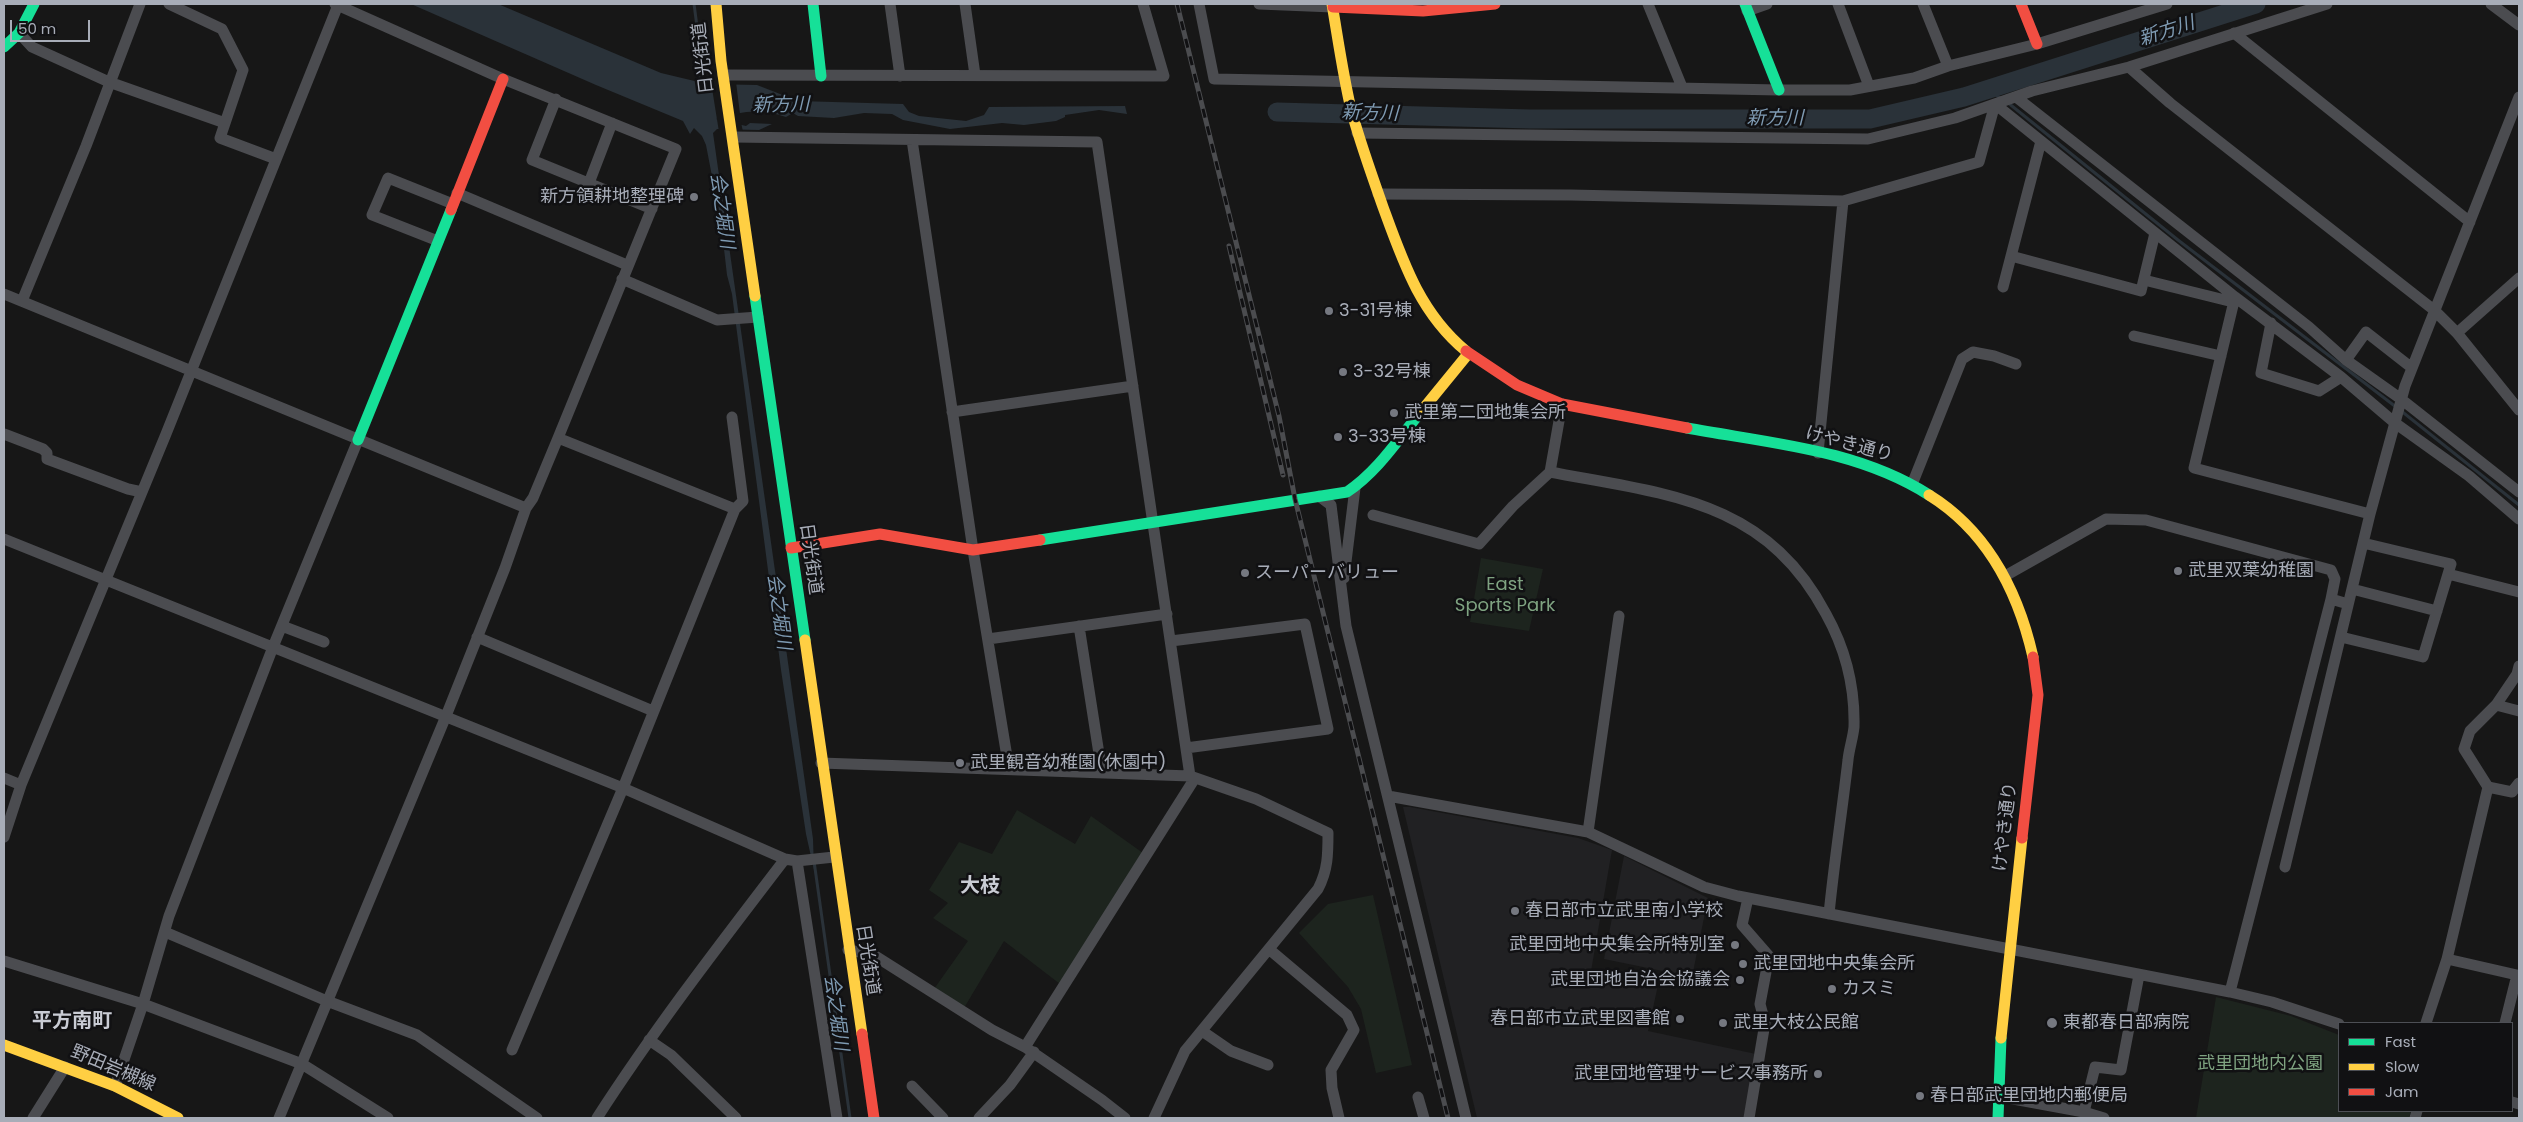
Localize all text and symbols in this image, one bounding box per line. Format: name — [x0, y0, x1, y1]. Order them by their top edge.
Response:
scale bar — [12, 10, 92, 42]
water label: 新方川 — [2136, 12, 2198, 52]
text: 50 m — [18, 18, 56, 39]
street label: 日光街道 — [689, 21, 719, 95]
water label: 新方川 — [752, 94, 810, 118]
water label: 新方川 — [1341, 102, 1399, 126]
water label: 新方川 — [1747, 108, 1803, 130]
water label: 会之堀川 — [704, 172, 738, 250]
place label: 新方領耕地整理碑 — [540, 186, 684, 208]
marker: 新方領耕地整理碑 — [688, 191, 700, 203]
place label: 3-31号棟 — [1339, 300, 1412, 322]
marker: 3-31号棟 — [1323, 305, 1335, 317]
place label: 3-32号棟 — [1353, 361, 1430, 383]
marker: 3-32号棟 — [1337, 366, 1349, 378]
place label: 武里第二団地集会所 — [1404, 402, 1566, 424]
marker: 武里第二団地集会所 — [1388, 407, 1400, 419]
street label: けやき通り — [1803, 423, 1895, 467]
place label: 3-33号棟 — [1348, 426, 1426, 448]
marker: 3-33号棟 — [1332, 431, 1344, 443]
street label: 日光街道 — [794, 522, 826, 596]
place label: 武里双葉幼稚園 — [2188, 560, 2314, 582]
place label: スーパーバリュー — [1255, 562, 1399, 584]
marker: 武里双葉幼稚園 — [2172, 565, 2184, 577]
marker: スーパーバリュー — [1239, 567, 1251, 579]
water label: 会之堀川 — [761, 573, 795, 651]
park label: East Sports Park — [1455, 574, 1555, 616]
place label: 武里観音幼稚園(休園中) — [970, 752, 1166, 774]
marker: 武里観音幼稚園(休園中) — [954, 757, 966, 769]
street label: けやき通り — [1990, 781, 2022, 873]
district label: 大枝 — [960, 875, 1000, 899]
place label: 春日部市立武里南小学校 — [1525, 900, 1723, 922]
marker: 春日部市立武里南小学校 — [1509, 905, 1521, 917]
street label: 日光街道 — [851, 923, 883, 997]
place label: 武里団地中央集会所特別室 — [1509, 934, 1725, 956]
marker: 武里団地中央集会所特別室 — [1729, 939, 1741, 951]
place label: 武里団地中央集会所 — [1753, 953, 1915, 975]
marker: 武里団地中央集会所 — [1737, 958, 1749, 970]
place label: 武里団地自治会協議会 — [1550, 969, 1730, 991]
water label: 会之堀川 — [818, 974, 852, 1052]
marker: 武里団地自治会協議会 — [1734, 974, 1746, 986]
place label: カスミ — [1842, 978, 1896, 1000]
marker: カスミ — [1826, 983, 1838, 995]
place label: 春日部市立武里図書館 — [1490, 1008, 1670, 1030]
district label: 平方南町 — [32, 1010, 112, 1034]
place label: 武里大枝公民館 — [1733, 1012, 1859, 1034]
place label: 東都春日部病院 — [2063, 1012, 2189, 1034]
marker: 春日部市立武里図書館 — [1674, 1013, 1686, 1025]
marker: 東都春日部病院 — [2045, 1016, 2059, 1030]
marker: 武里大枝公民館 — [1717, 1017, 1729, 1029]
legend — [2338, 1022, 2513, 1112]
text: Fast — [2385, 1031, 2416, 1052]
street label: 野田岩槻線 — [67, 1041, 159, 1097]
park label: 武里団地内公園 — [2197, 1053, 2323, 1075]
text: Slow — [2385, 1056, 2419, 1077]
place label: 武里団地管理サービス事務所 — [1574, 1063, 1808, 1085]
marker: 武里団地管理サービス事務所 — [1812, 1068, 1824, 1080]
text: Jam — [2385, 1081, 2419, 1102]
place label: 春日部武里団地内郵便局 — [1930, 1085, 2128, 1107]
marker: 春日部武里団地内郵便局 — [1914, 1090, 1926, 1102]

